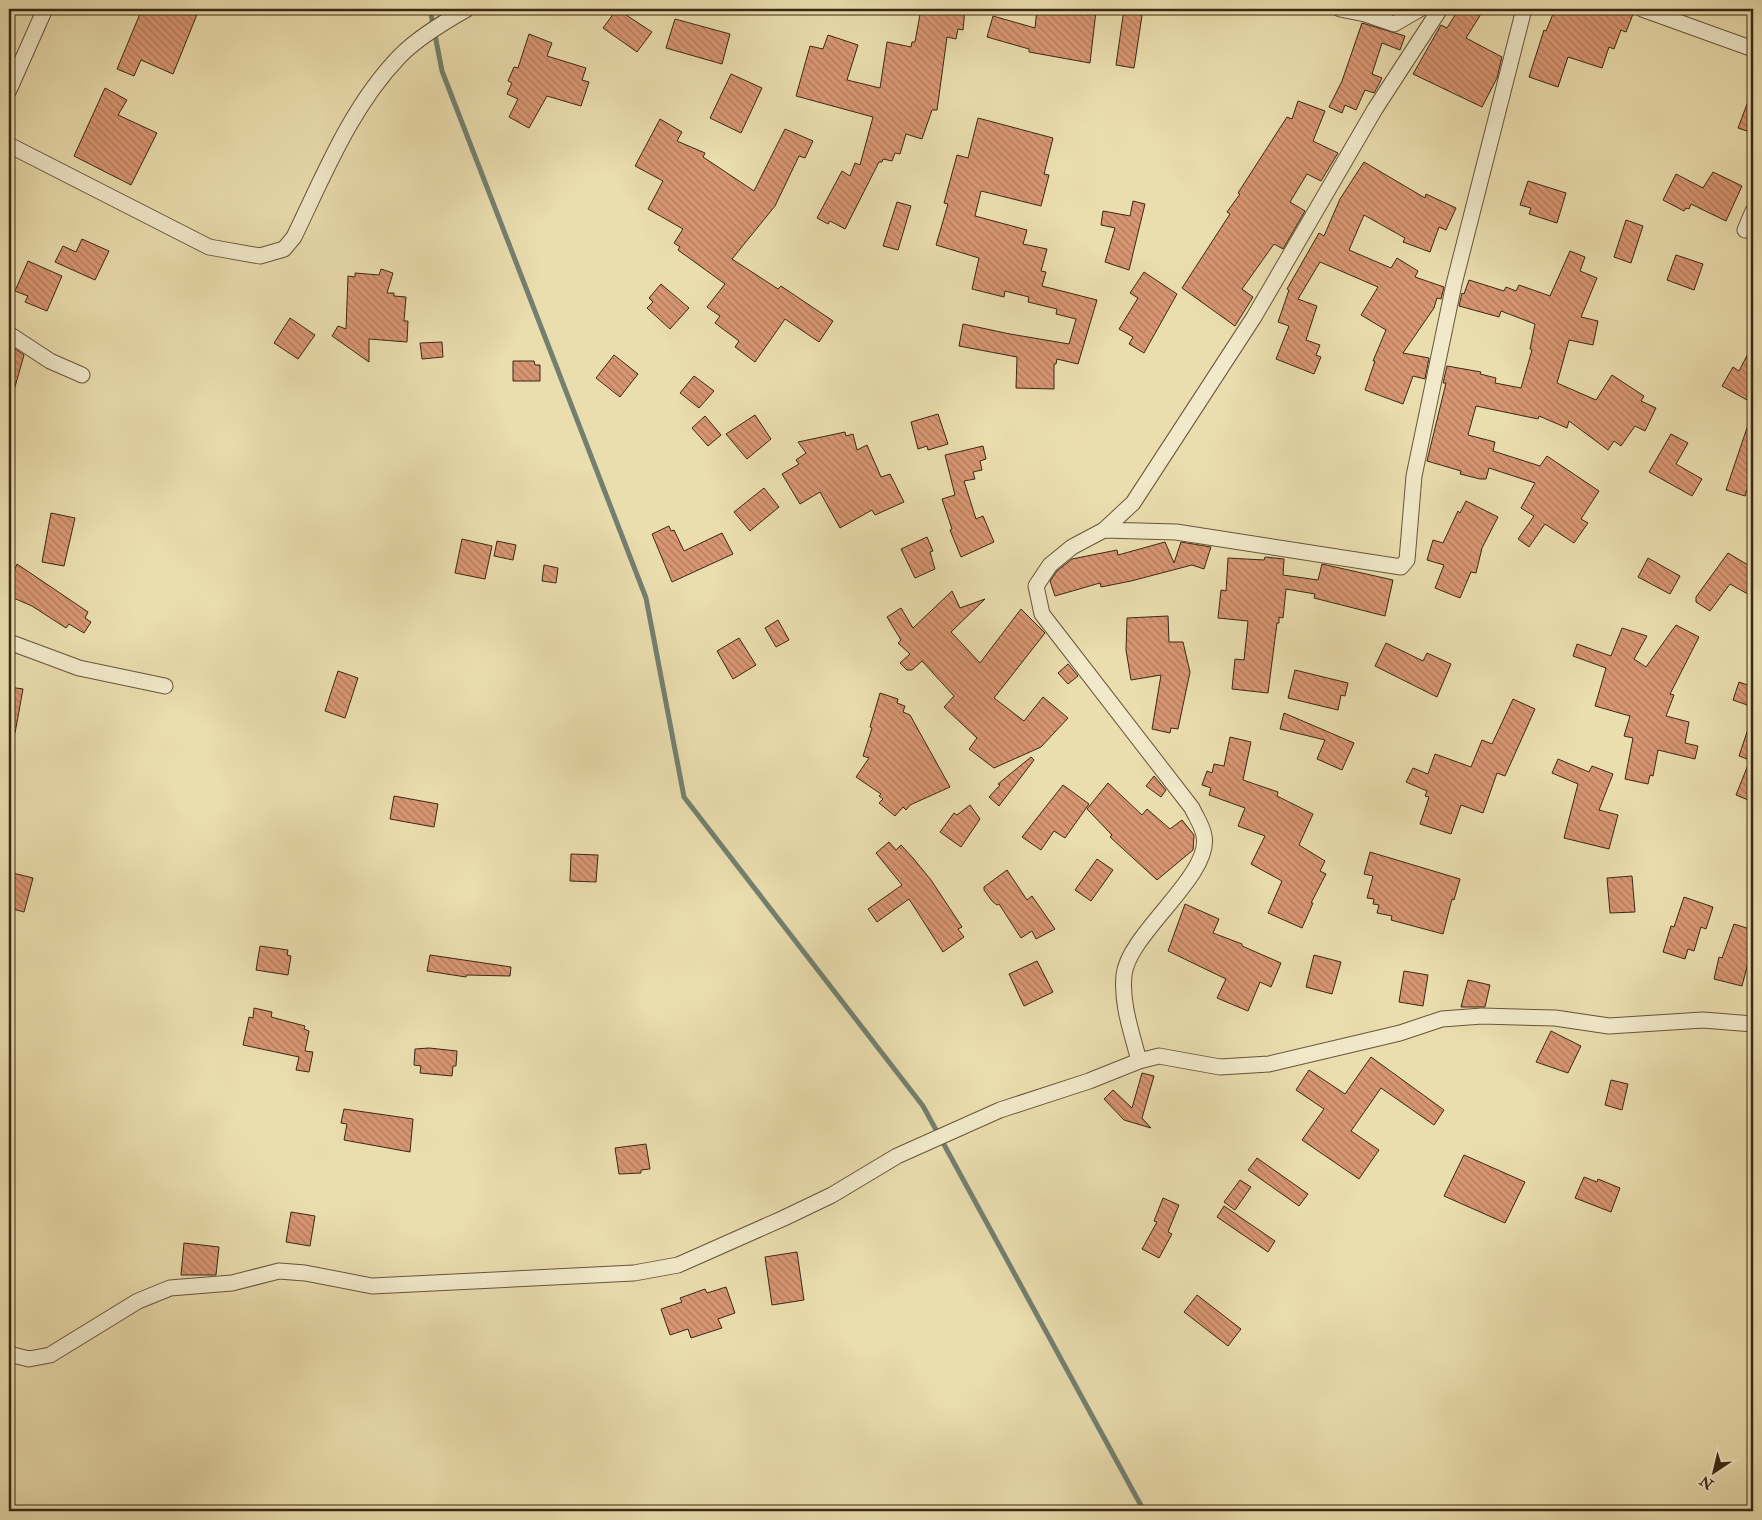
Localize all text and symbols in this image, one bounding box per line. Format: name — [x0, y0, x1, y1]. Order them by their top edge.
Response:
north arrow — [1690, 1448, 1740, 1498]
text: N — [1696, 1471, 1718, 1493]

